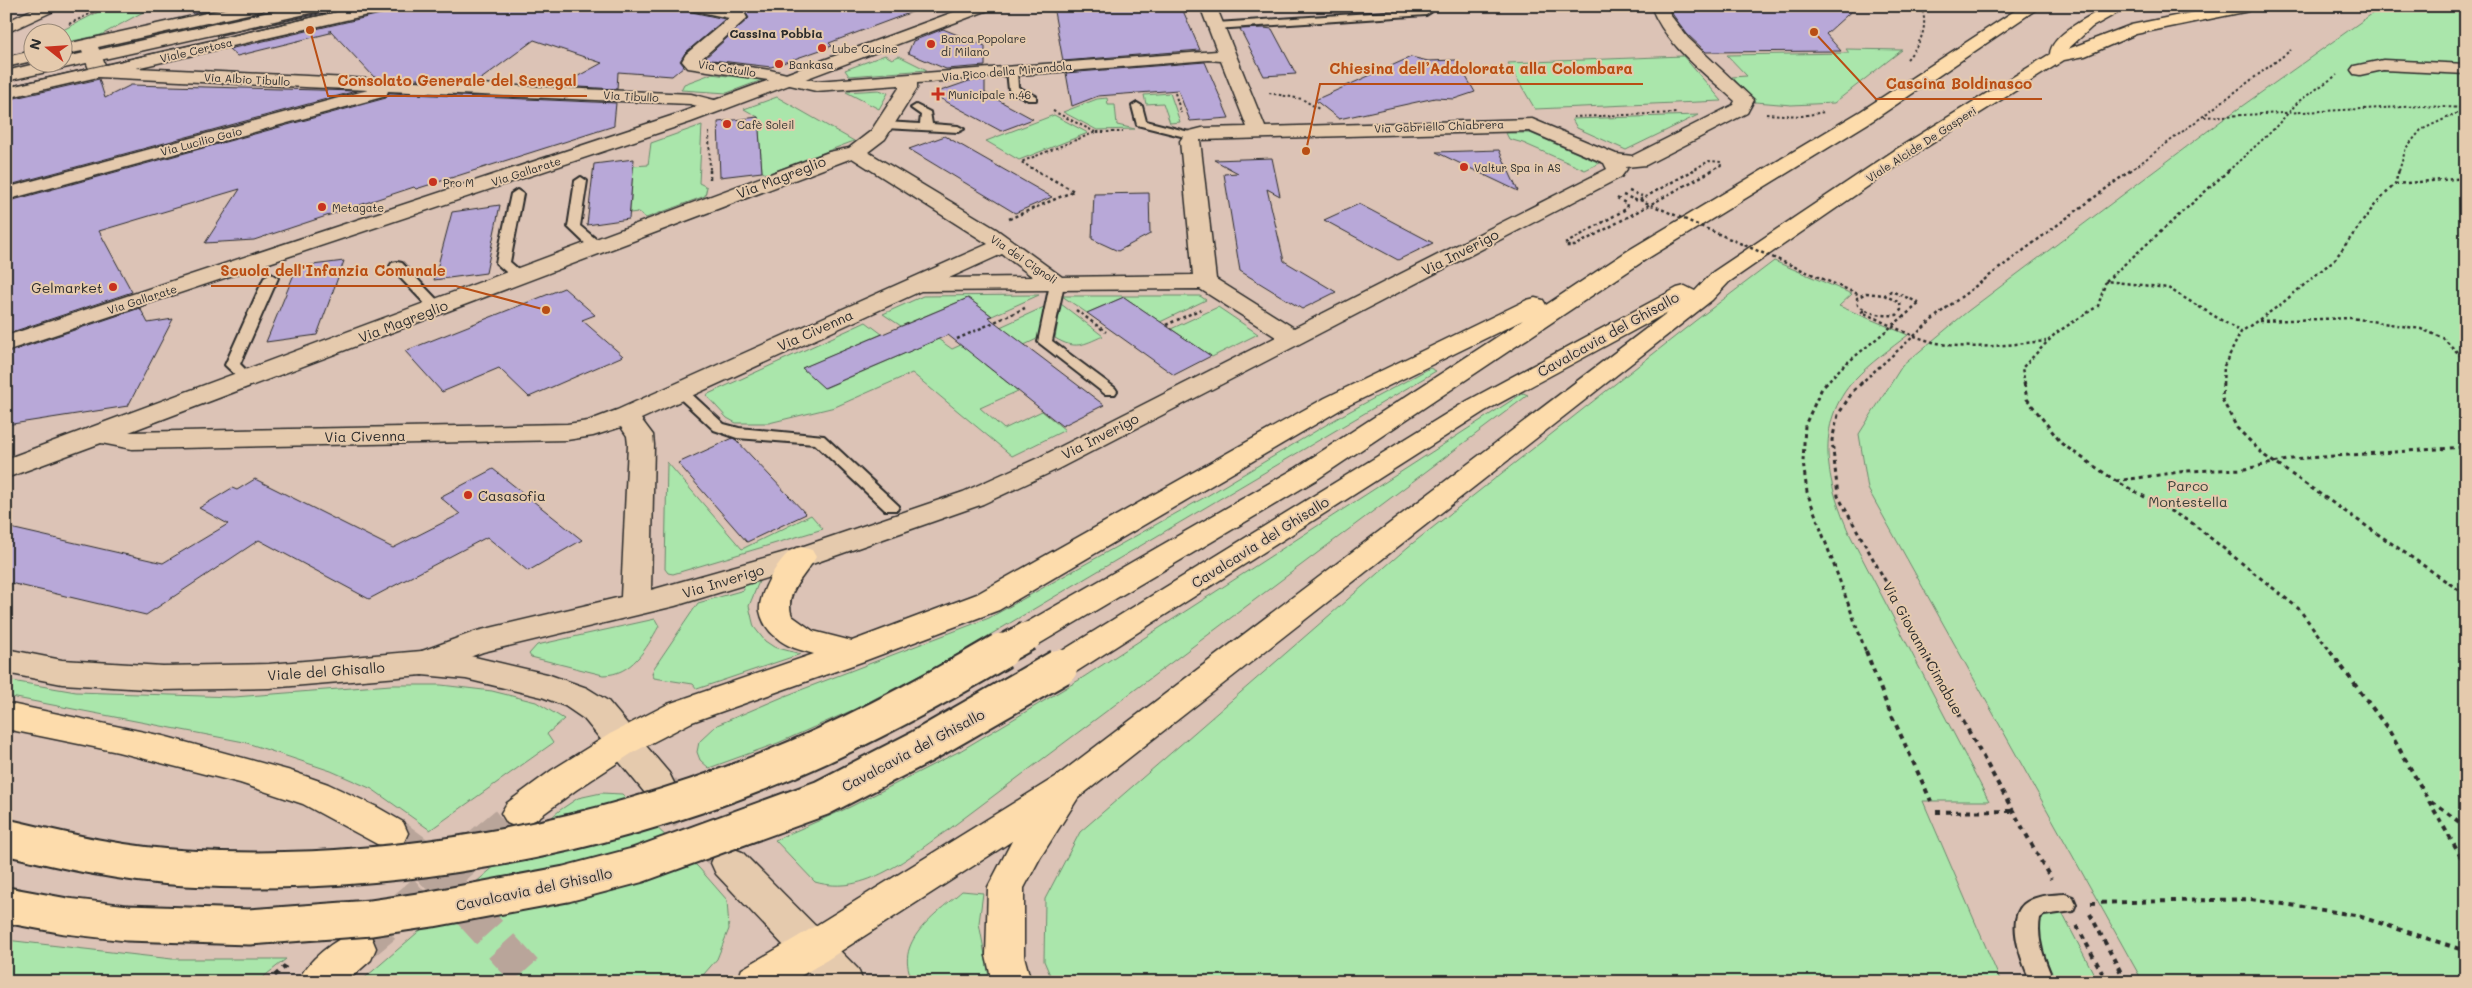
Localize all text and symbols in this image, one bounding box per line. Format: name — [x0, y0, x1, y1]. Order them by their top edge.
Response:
north arrow — [22, 22, 72, 72]
district label: Cassina Pobbia — [729, 25, 823, 41]
place label: Banca Popolare di Milano — [941, 31, 1026, 59]
street label: Viale Certosa — [158, 34, 234, 66]
text: N — [24, 36, 46, 52]
marker: Banca Popolare di Milano — [925, 38, 937, 50]
place label: Lube Cucine — [832, 41, 898, 56]
marker: Lube Cucine — [816, 42, 828, 54]
callout: Chiesina dell’Addolorata alla Colombara — [1320, 54, 1643, 84]
street label: Via Catullo — [697, 56, 757, 80]
place label: Bankasa — [789, 57, 834, 72]
marker: Bankasa — [773, 58, 785, 70]
street label: Via Pico della Mirandola — [941, 58, 1073, 84]
text: Chiesina dell’Addolorata alla Colombara — [1329, 58, 1633, 78]
callout: Consolato Generale del Senegal — [328, 66, 587, 96]
street label: Via Albio Tibullo — [204, 69, 291, 89]
callout: Cascina Boldinasco — [1876, 69, 2042, 99]
text: Consolato Generale del Senegal — [337, 70, 577, 90]
text: Cascina Boldinasco — [1886, 73, 2032, 93]
street label: Via Tibullo — [603, 87, 660, 105]
place label: Municipale n.46 — [948, 87, 1031, 102]
marker: Municipale n.46 — [932, 88, 944, 100]
street label: Viale Alcide De Gasperi — [1863, 103, 1979, 185]
street label: Via Gabriello Chiabrera — [1374, 116, 1504, 136]
place label: Cafè Soleil — [737, 117, 794, 132]
marker: Cafè Soleil — [721, 118, 733, 130]
street label: Via Lucilio Gaio — [159, 123, 244, 159]
street label: Via Magreglio — [734, 151, 828, 203]
street label: Via Gallarate — [489, 153, 563, 189]
place label: Valtur Spa in AS — [1474, 160, 1561, 175]
marker: Valtur Spa in AS — [1458, 161, 1470, 173]
place label: Pro M — [443, 175, 474, 190]
marker: Pro M — [427, 176, 439, 188]
place label: Metagate — [332, 200, 384, 215]
marker: Metagate — [316, 201, 328, 213]
street label: Via Inverigo — [1418, 224, 1502, 280]
street label: Via dei Cignoli — [988, 231, 1060, 287]
callout: Scuola dell'Infanzia Comunale — [211, 256, 456, 286]
text: Scuola dell'Infanzia Comunale — [220, 260, 446, 280]
place label: Gelmarket — [31, 278, 103, 297]
street label: Via Gallarate — [105, 281, 179, 317]
marker: Gelmarket — [107, 281, 119, 293]
street label: Cavalcavia del Ghisallo — [1534, 287, 1682, 381]
street label: Via Magreglio — [356, 295, 450, 347]
street label: Via Civenna — [774, 305, 856, 355]
street label: Via Inverigo — [1058, 408, 1142, 464]
street label: Via Civenna — [324, 426, 406, 446]
park label: Parco Montestella — [2148, 476, 2228, 511]
place label: Casasofia — [478, 486, 546, 505]
marker: Casasofia — [462, 489, 474, 501]
street label: Cavalcavia del Ghisallo — [1187, 492, 1333, 592]
street label: Via Inverigo — [680, 560, 766, 602]
street label: Via Giovanni Cimabue — [1879, 578, 1967, 718]
street label: Viale del Ghisallo — [267, 657, 385, 685]
street label: Cavalcavia del Ghisallo — [838, 704, 988, 796]
street label: Cavalcavia del Ghisallo — [454, 863, 614, 915]

